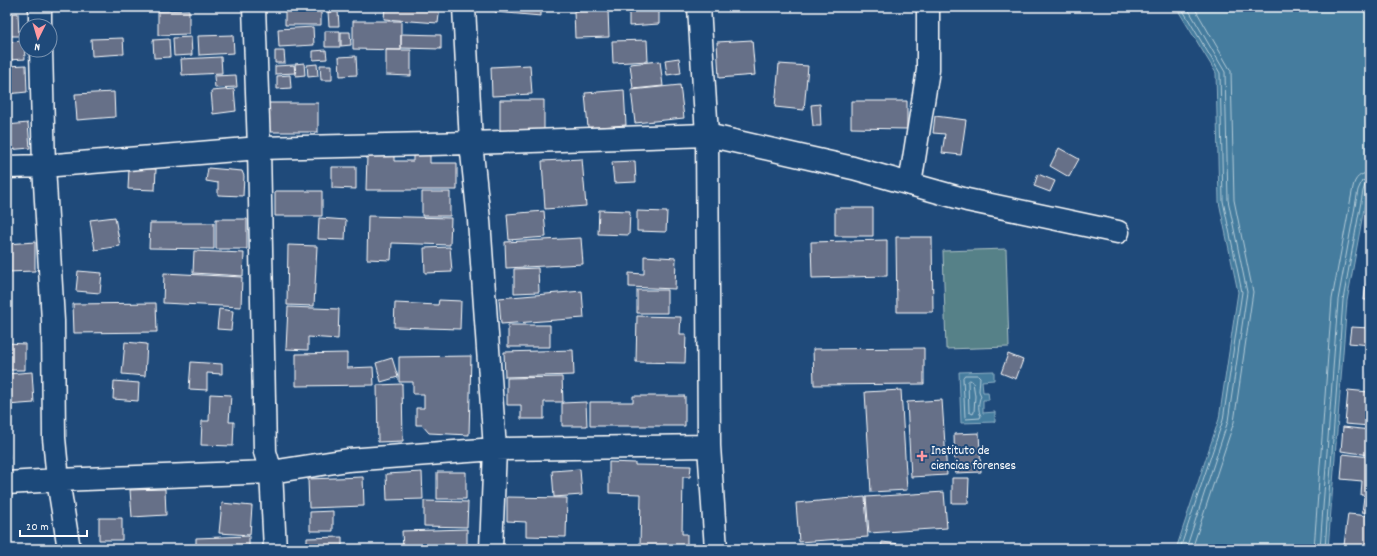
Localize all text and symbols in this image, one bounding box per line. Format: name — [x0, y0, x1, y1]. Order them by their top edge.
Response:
north arrow — [18, 18, 58, 58]
text: N — [33, 38, 41, 54]
place label: Instituto de ciencias forenses — [931, 442, 1016, 476]
marker: Instituto de ciencias forenses — [916, 450, 928, 462]
scale bar — [20, 512, 87, 538]
text: 20 m — [26, 519, 49, 536]

